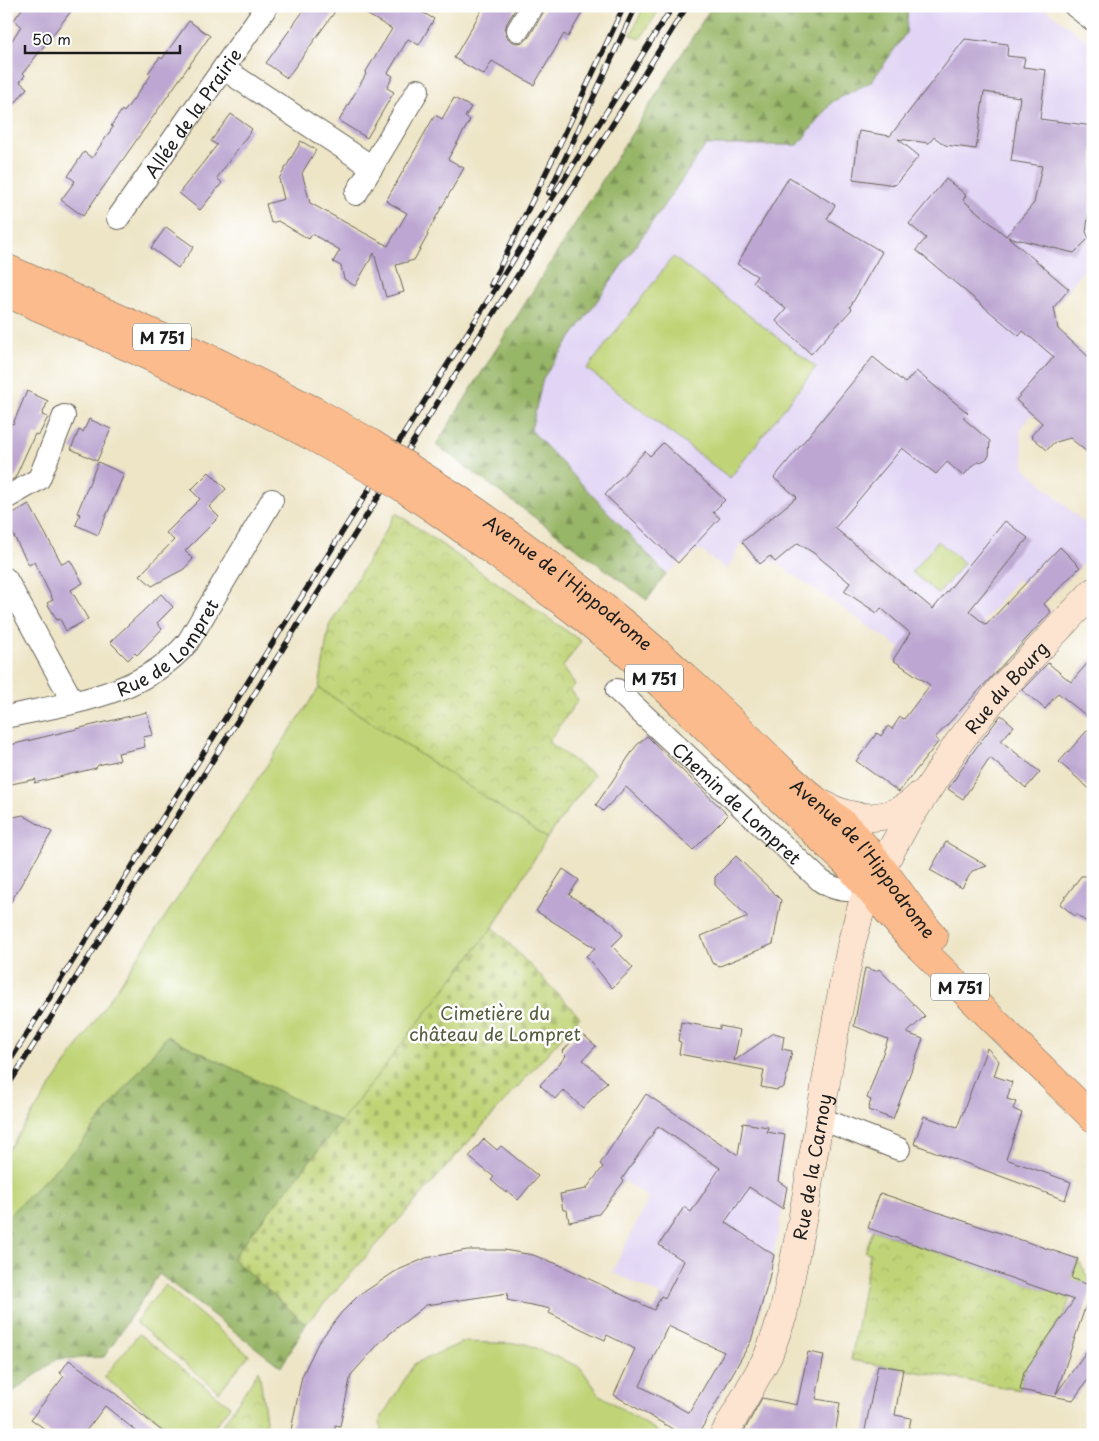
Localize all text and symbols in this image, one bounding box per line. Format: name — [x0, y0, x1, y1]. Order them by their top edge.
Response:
scale bar — [25, 22, 180, 54]
text: 50 m — [32, 27, 71, 50]
street label: Allée de la Prairie — [137, 42, 247, 183]
road number: M 751 — [133, 324, 191, 351]
street label: Avenue de l'Hippodrome — [479, 508, 659, 656]
street label: Rue de Lompret — [112, 594, 224, 702]
street label: Rue du Bourg — [957, 634, 1054, 739]
road number: M 751 — [625, 664, 683, 691]
street label: Chemin de Lompret — [667, 735, 808, 870]
street label: Avenue de l'Hippodrome — [785, 772, 943, 944]
road number: M 751 — [931, 974, 989, 1000]
park label: Cimetière du château de Lompret — [409, 999, 581, 1047]
street label: Rue de la Carnoy — [785, 1092, 837, 1242]

